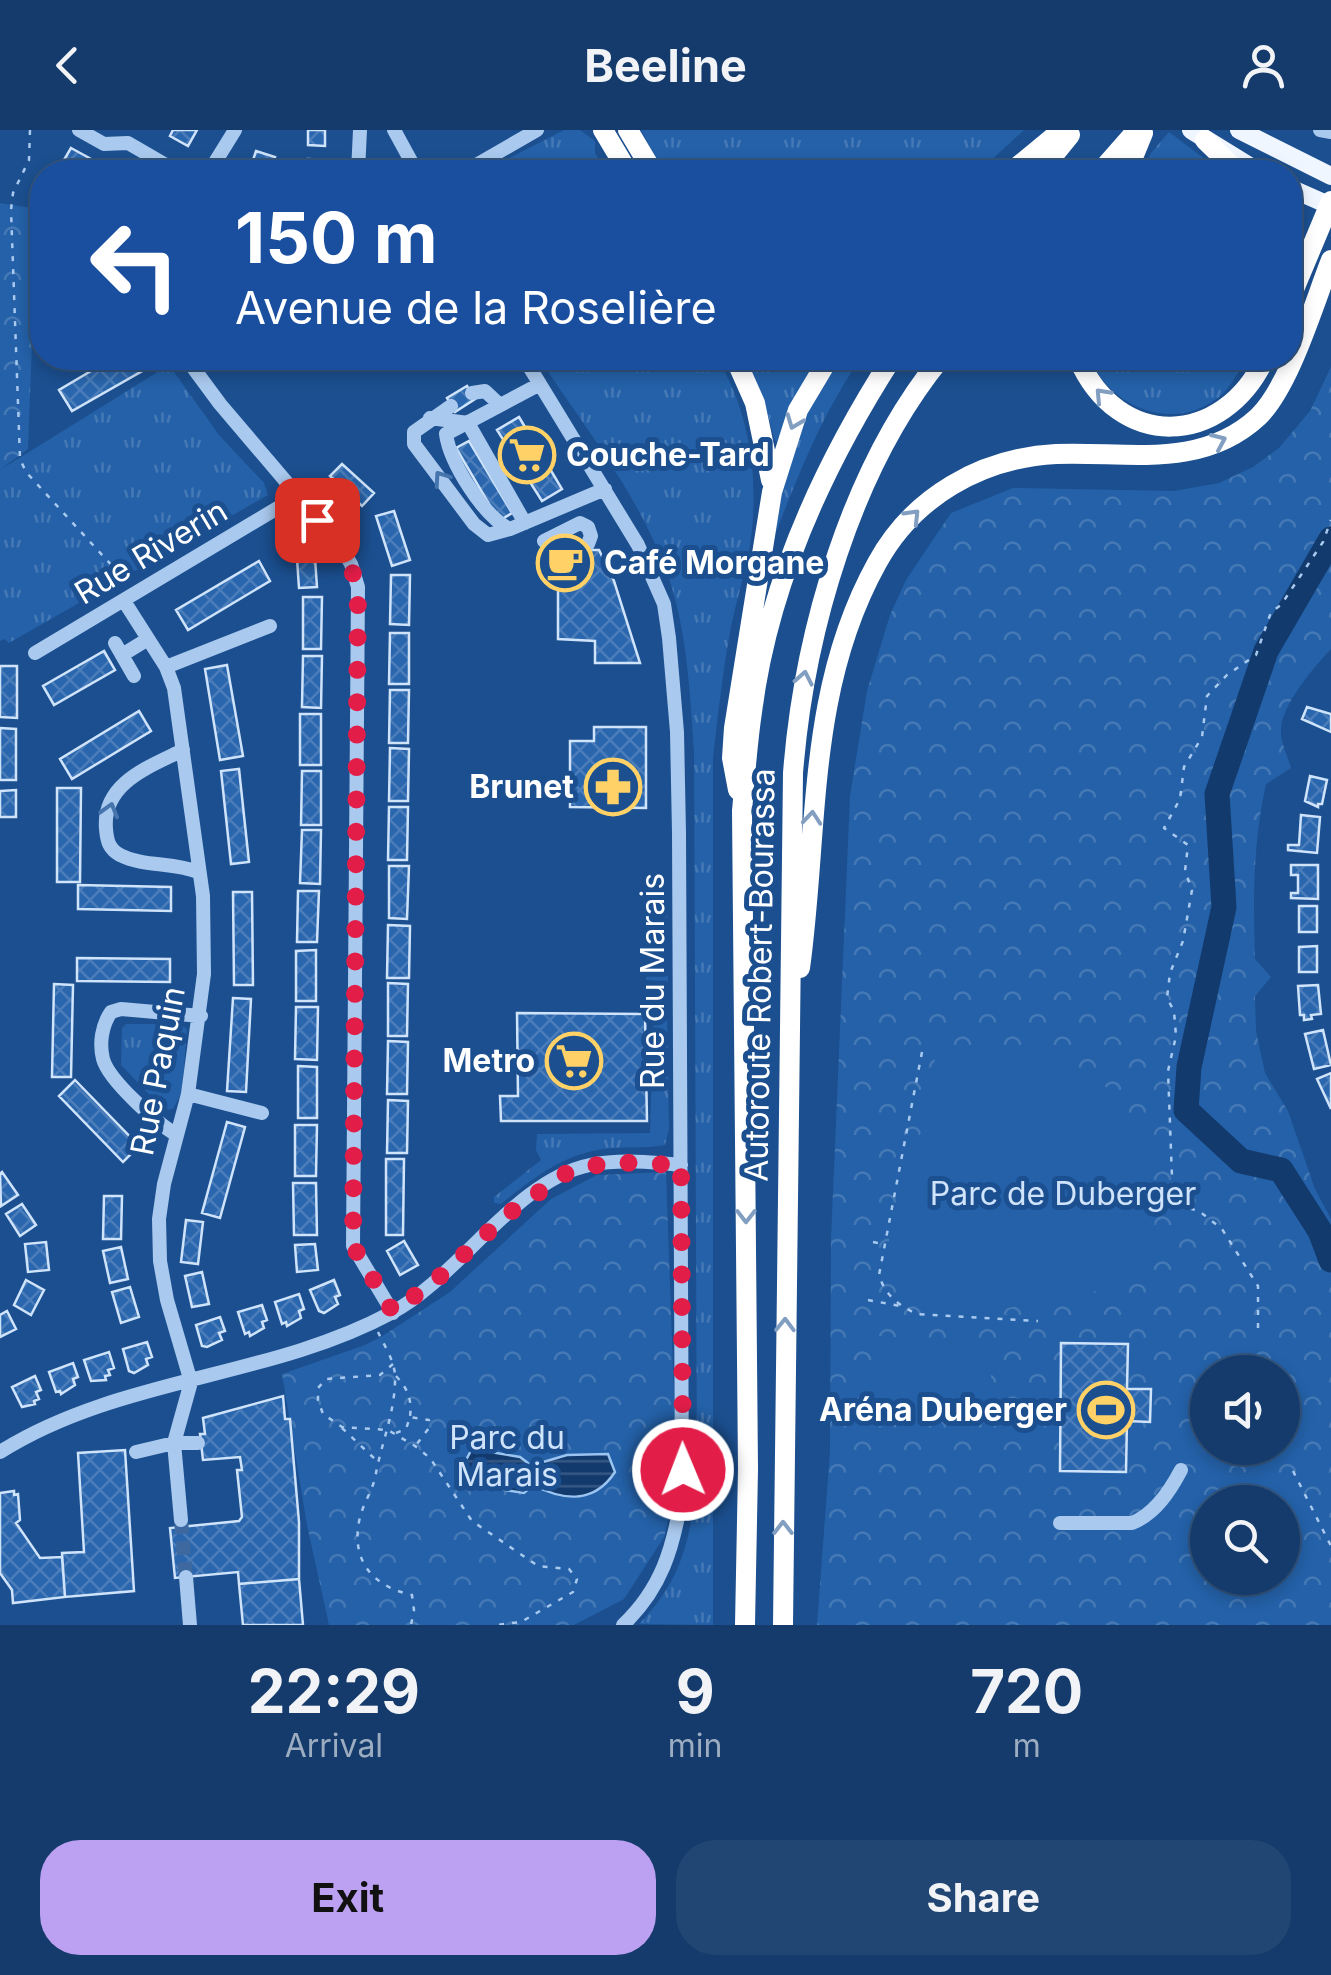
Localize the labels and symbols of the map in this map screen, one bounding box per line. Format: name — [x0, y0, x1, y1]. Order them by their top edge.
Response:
one-way arrow — [1096, 388, 1114, 406]
one-way arrow — [785, 412, 806, 429]
supermarket icon: Couche-Tard — [497, 425, 557, 485]
one-way arrow — [1209, 433, 1227, 453]
place label: Couche-Tard — [566, 435, 770, 474]
one-way arrow — [435, 471, 453, 489]
pin — [275, 478, 360, 563]
street label: Rue Riverin — [68, 491, 234, 612]
one-way arrow — [901, 509, 919, 528]
cafe icon: Café Morgane — [535, 533, 595, 593]
place label: Café Morgane — [604, 543, 824, 582]
one-way arrow — [793, 670, 814, 687]
pharmacy icon: Brunet — [583, 757, 643, 817]
place label: Brunet — [469, 767, 574, 806]
street label: Autoroute Robert-Bourassa — [736, 768, 783, 1182]
one-way arrow — [98, 802, 119, 819]
one-way arrow — [800, 810, 822, 826]
street label: Rue du Marais — [633, 873, 672, 1089]
street label: Rue Paquin — [122, 983, 193, 1158]
supermarket icon: Metro — [544, 1031, 604, 1091]
place label: Metro — [443, 1041, 535, 1080]
park label: Parc de Duberger — [930, 1174, 1196, 1213]
one-way arrow — [735, 1210, 757, 1225]
one-way arrow — [774, 1317, 796, 1332]
sports icon: Aréna Duberger — [1076, 1380, 1136, 1440]
place label: Aréna Duberger — [819, 1390, 1067, 1429]
park label: Parc du Marais — [449, 1418, 565, 1494]
position arrow — [631, 1418, 735, 1522]
one-way arrow — [772, 1519, 794, 1534]

